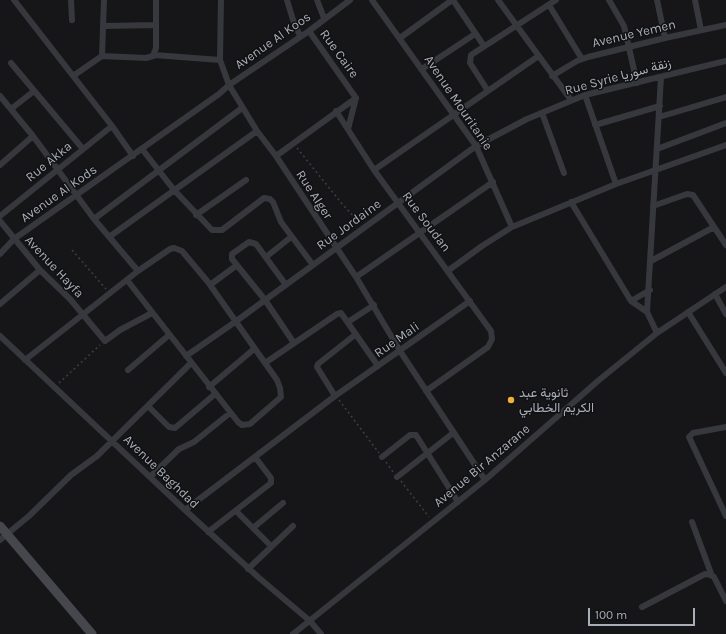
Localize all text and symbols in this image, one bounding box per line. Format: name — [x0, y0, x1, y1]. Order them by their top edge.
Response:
street label: Avenue Al Koos — [232, 9, 314, 73]
street label: Avenue Yemen — [591, 17, 677, 51]
street label: Rue Caire — [316, 27, 362, 81]
street label: Avenue Mouritanie — [421, 53, 495, 153]
street label: Rue Syrie زنقة سوريا — [563, 55, 673, 99]
street label: Rue Akka — [23, 139, 75, 185]
street label: Avenue Al Kods — [18, 162, 100, 226]
street label: Rue Alger — [292, 168, 336, 222]
street label: Rue Soudan — [398, 189, 454, 255]
street label: Rue Jordaine — [314, 196, 384, 254]
street label: Avenue Hayfa — [21, 233, 87, 301]
street label: Rue Mali — [372, 319, 422, 361]
place label: ثانوية عبد الكريم الخطابي — [519, 385, 594, 416]
marker: ثانوية عبد الكريم الخطابي — [506, 395, 516, 405]
street label: Avenue Bir Anzarane — [431, 421, 533, 511]
street label: Avenue Baghdad — [120, 432, 202, 512]
scale bar — [590, 600, 697, 626]
text: 100 m — [595, 608, 627, 622]

